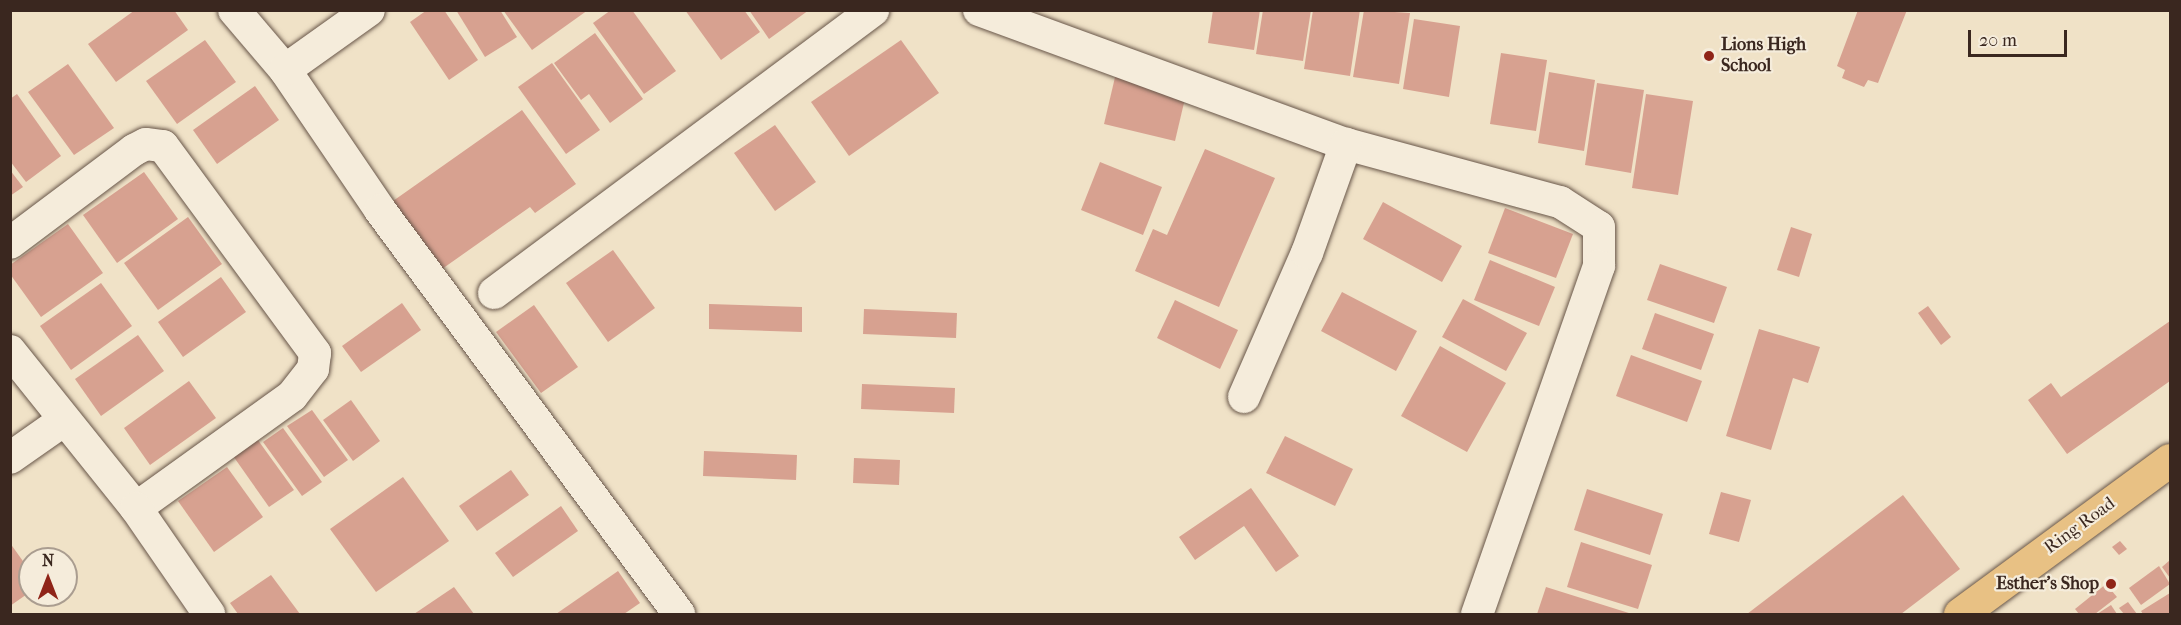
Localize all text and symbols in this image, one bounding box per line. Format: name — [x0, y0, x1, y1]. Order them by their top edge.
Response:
scale bar — [1971, 18, 2070, 56]
text: 20 m — [1979, 30, 2017, 51]
place label: Lions High School — [1721, 35, 1806, 78]
marker: Lions High School — [1702, 49, 1716, 63]
street label: Ring Road — [2040, 493, 2120, 559]
north arrow — [18, 547, 78, 607]
text: N — [42, 551, 54, 570]
place label: Esther's Shop — [1996, 573, 2099, 595]
marker: Esther's Shop — [2104, 577, 2118, 591]

